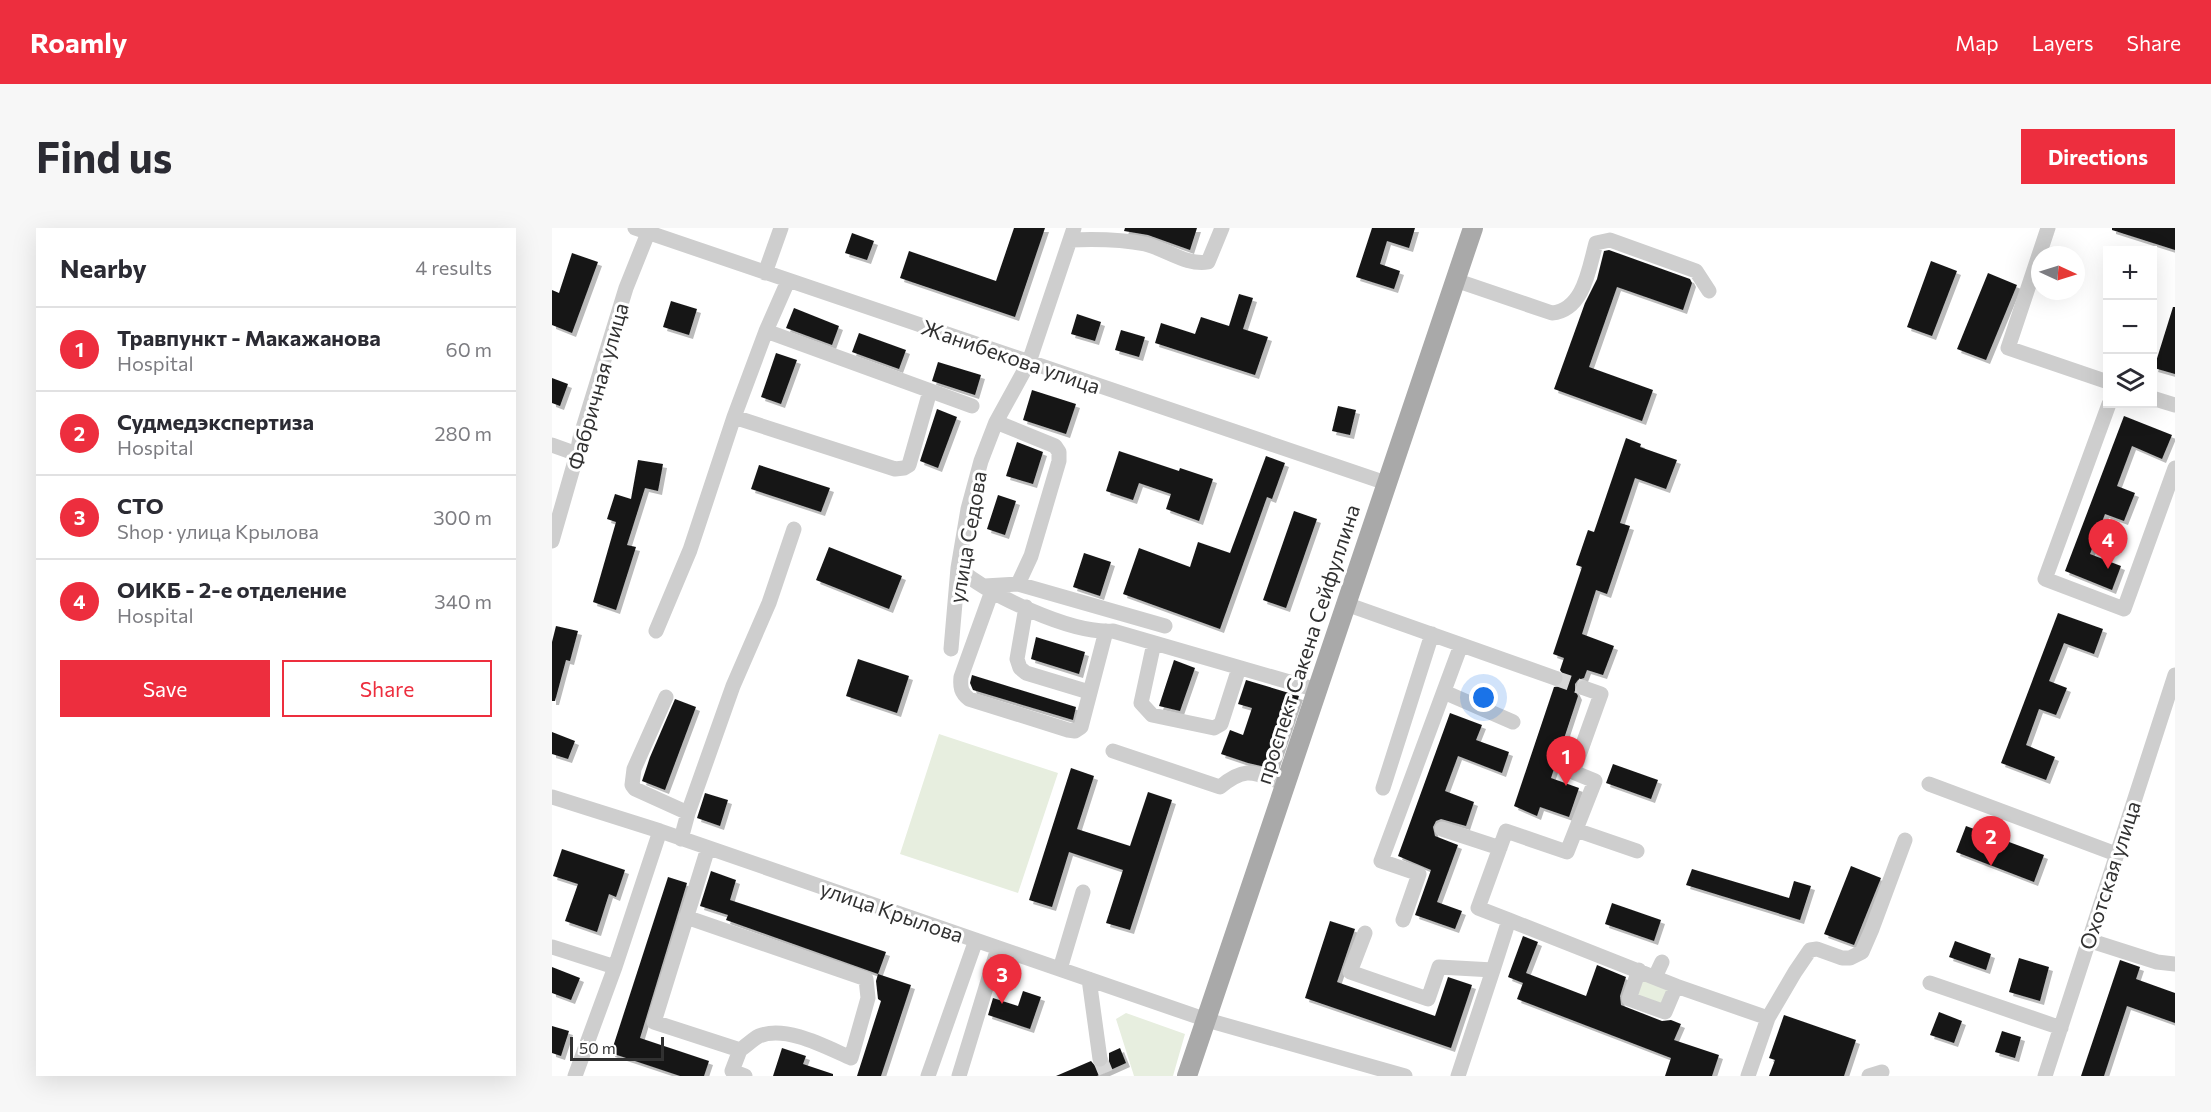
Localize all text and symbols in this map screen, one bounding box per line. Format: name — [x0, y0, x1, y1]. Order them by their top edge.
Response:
text: Roamly — [30, 25, 127, 59]
text: Map — [1955, 30, 1999, 55]
text: Layers — [2032, 30, 2094, 55]
text: Share — [2127, 30, 2181, 55]
button: Directions — [2021, 129, 2175, 184]
text: Find us — [36, 130, 172, 182]
north arrow — [2031, 246, 2085, 300]
map controls — [2103, 246, 2157, 408]
button: + — [2103, 246, 2157, 300]
text: Nearby — [60, 252, 147, 283]
text: 4 results — [415, 255, 492, 279]
street label: Фабричная улица — [561, 300, 633, 472]
button: − — [2103, 300, 2157, 354]
street label: Жанибекова улица — [918, 314, 1104, 398]
text: Травпункт - Макажанова — [117, 324, 381, 351]
text: 1 — [75, 337, 84, 361]
text: 60 m — [446, 337, 492, 361]
text: Hospital — [117, 351, 194, 375]
button: layers — [2103, 354, 2157, 408]
text: Судмедэкспертиза — [117, 408, 314, 435]
text: 2 — [74, 421, 85, 445]
text: 280 m — [434, 421, 492, 445]
text: Hospital — [117, 435, 194, 459]
street label: улица Седова — [943, 469, 991, 605]
text: СТО — [117, 492, 164, 519]
street label: проспект Сакена Сейфуллина — [1250, 501, 1364, 787]
text: 3 — [74, 505, 85, 529]
text: 300 m — [433, 505, 492, 529]
text: Shop · улица Крылова — [117, 519, 319, 543]
pin: 4 — [2088, 520, 2128, 569]
text: ОИКБ - 2-е отделение — [117, 576, 347, 603]
text: 4 — [73, 589, 86, 613]
text: 340 m — [434, 589, 492, 613]
text: Hospital — [117, 603, 194, 627]
button: Save — [60, 660, 270, 717]
button: Share — [282, 660, 492, 717]
your location — [1469, 683, 1498, 712]
pin: 1 — [1546, 736, 1586, 786]
street label: Охотская улица — [2073, 798, 2145, 952]
pin: 2 — [1972, 816, 2010, 866]
street label: улица Крылова — [817, 875, 967, 947]
pin: 3 — [982, 954, 1022, 1004]
scale bar — [570, 1034, 664, 1062]
text: 50 m — [579, 1038, 616, 1057]

